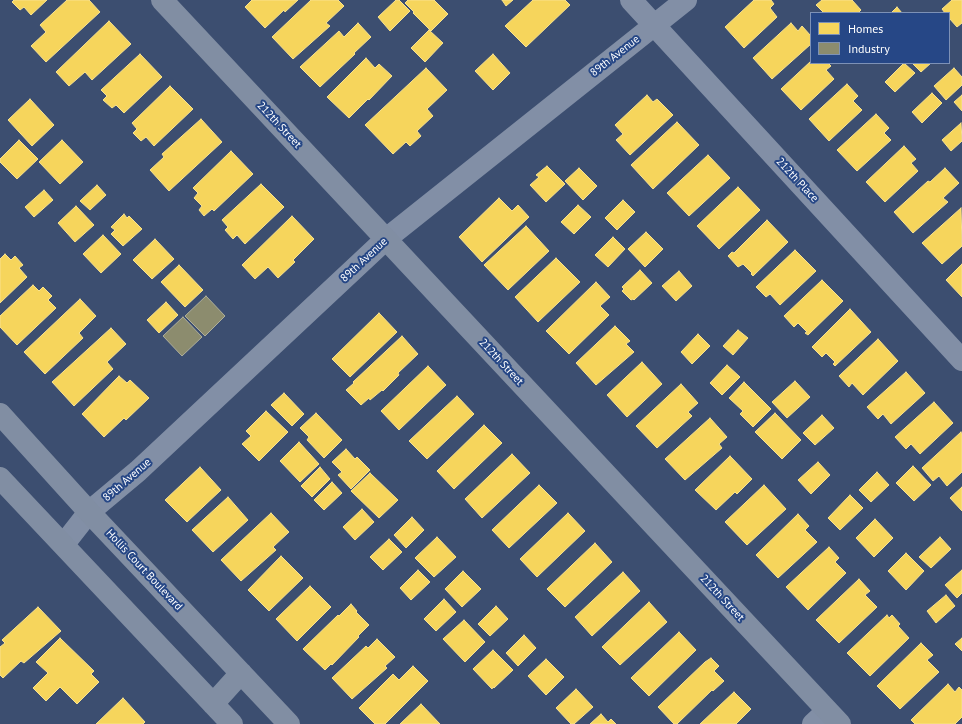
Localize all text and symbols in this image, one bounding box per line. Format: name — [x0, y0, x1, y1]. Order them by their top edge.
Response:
legend — [810, 12, 950, 64]
text: Homes — [848, 21, 883, 36]
street label: 89th Avenue — [588, 33, 642, 79]
text: Industry — [848, 41, 890, 56]
street label: 212th Street — [254, 99, 304, 151]
street label: 212th Place — [773, 155, 821, 205]
street label: 89th Avenue — [338, 235, 390, 285]
street label: 212th Street — [476, 336, 526, 388]
street label: 89th Avenue — [100, 456, 154, 504]
street label: Hollis Court Boulevard — [103, 527, 185, 613]
street label: 212th Street — [697, 572, 747, 624]

